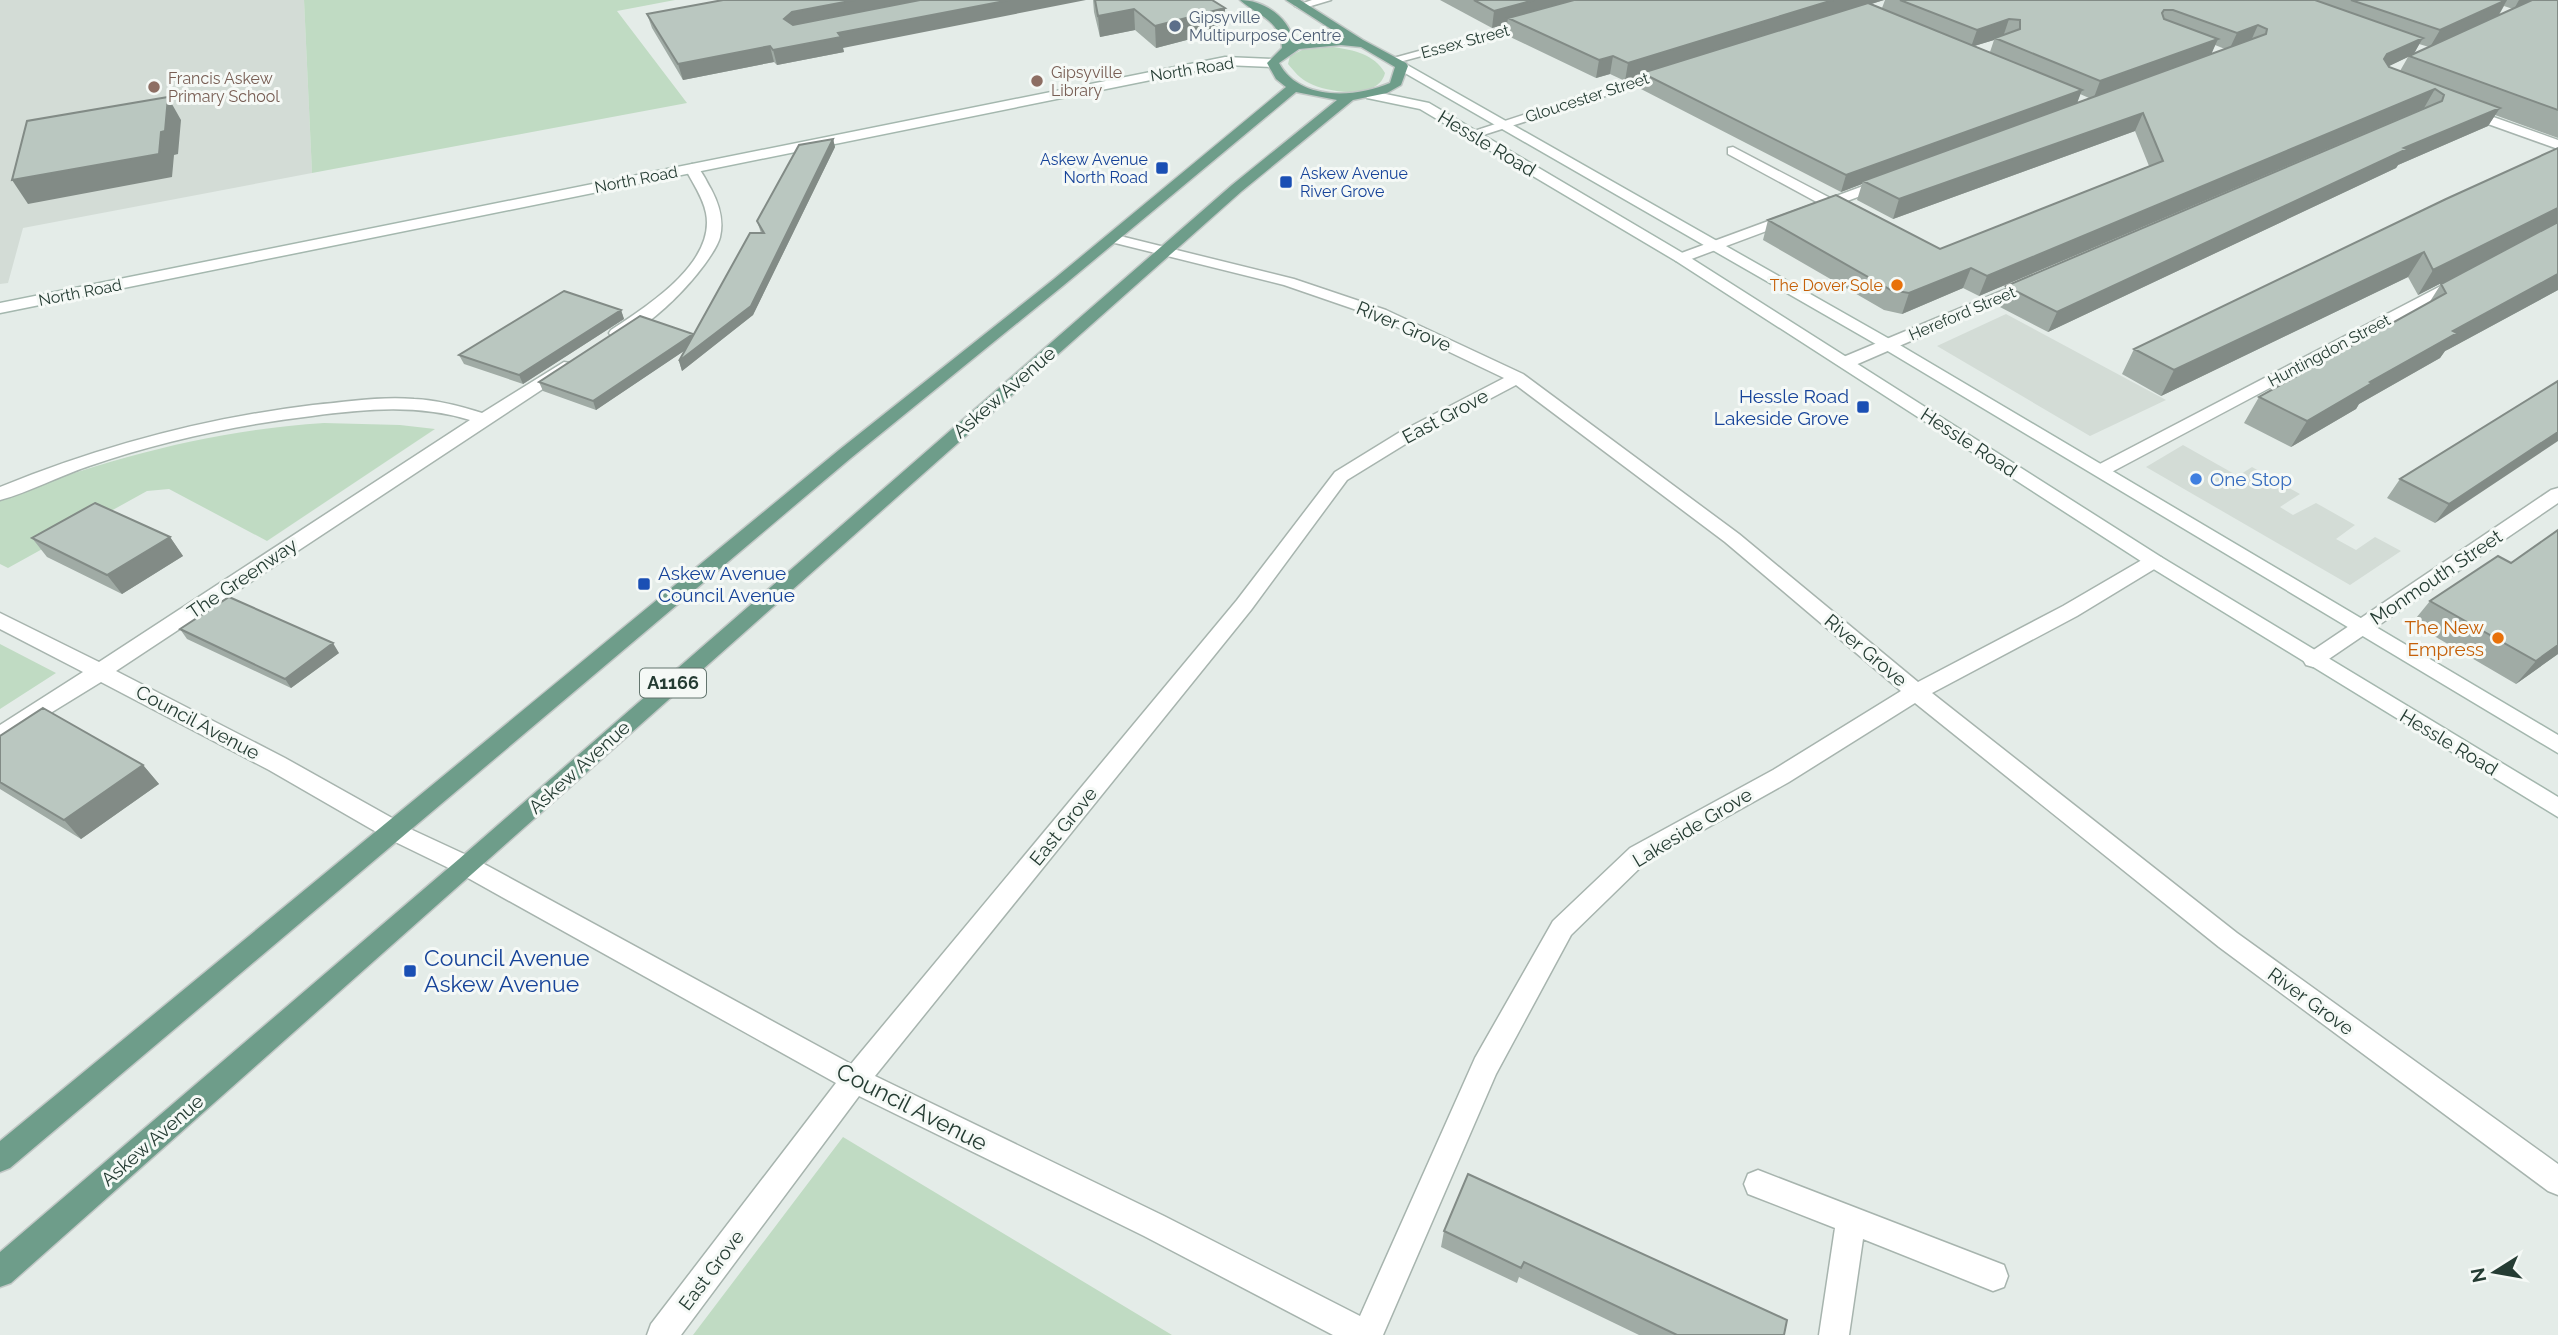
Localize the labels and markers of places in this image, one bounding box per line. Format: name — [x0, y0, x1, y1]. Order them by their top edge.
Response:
place label: Gipsyville Multipurpose Centre — [1189, 8, 1341, 45]
marker: Gipsyville Multipurpose Centre — [1167, 18, 1183, 34]
place label: Gipsyville Library — [1051, 63, 1122, 100]
place label: Francis Askew Primary School — [168, 69, 280, 106]
marker: Gipsyville Library — [1029, 73, 1045, 89]
marker: Francis Askew Primary School — [146, 79, 162, 95]
place label: Askew Avenue North Road — [1040, 150, 1148, 187]
marker: Askew Avenue North Road — [1154, 160, 1170, 176]
place label: Askew Avenue River Grove — [1300, 164, 1408, 201]
marker: Askew Avenue River Grove — [1278, 174, 1294, 190]
place label: The Dover Sole — [1770, 276, 1883, 295]
marker: The Dover Sole — [1889, 277, 1905, 293]
place label: Hessle Road Lakeside Grove — [1714, 385, 1849, 429]
marker: Hessle Road Lakeside Grove — [1855, 399, 1871, 415]
place label: One Stop — [2210, 468, 2292, 490]
marker: One Stop — [2188, 471, 2204, 487]
place label: Askew Avenue Council Avenue — [658, 562, 795, 606]
marker: Askew Avenue Council Avenue — [636, 576, 652, 592]
place label: The New Empress — [2404, 616, 2485, 660]
marker: The New Empress — [2490, 630, 2506, 646]
place label: Council Avenue Askew Avenue — [424, 944, 590, 997]
marker: Council Avenue Askew Avenue — [402, 963, 418, 979]

